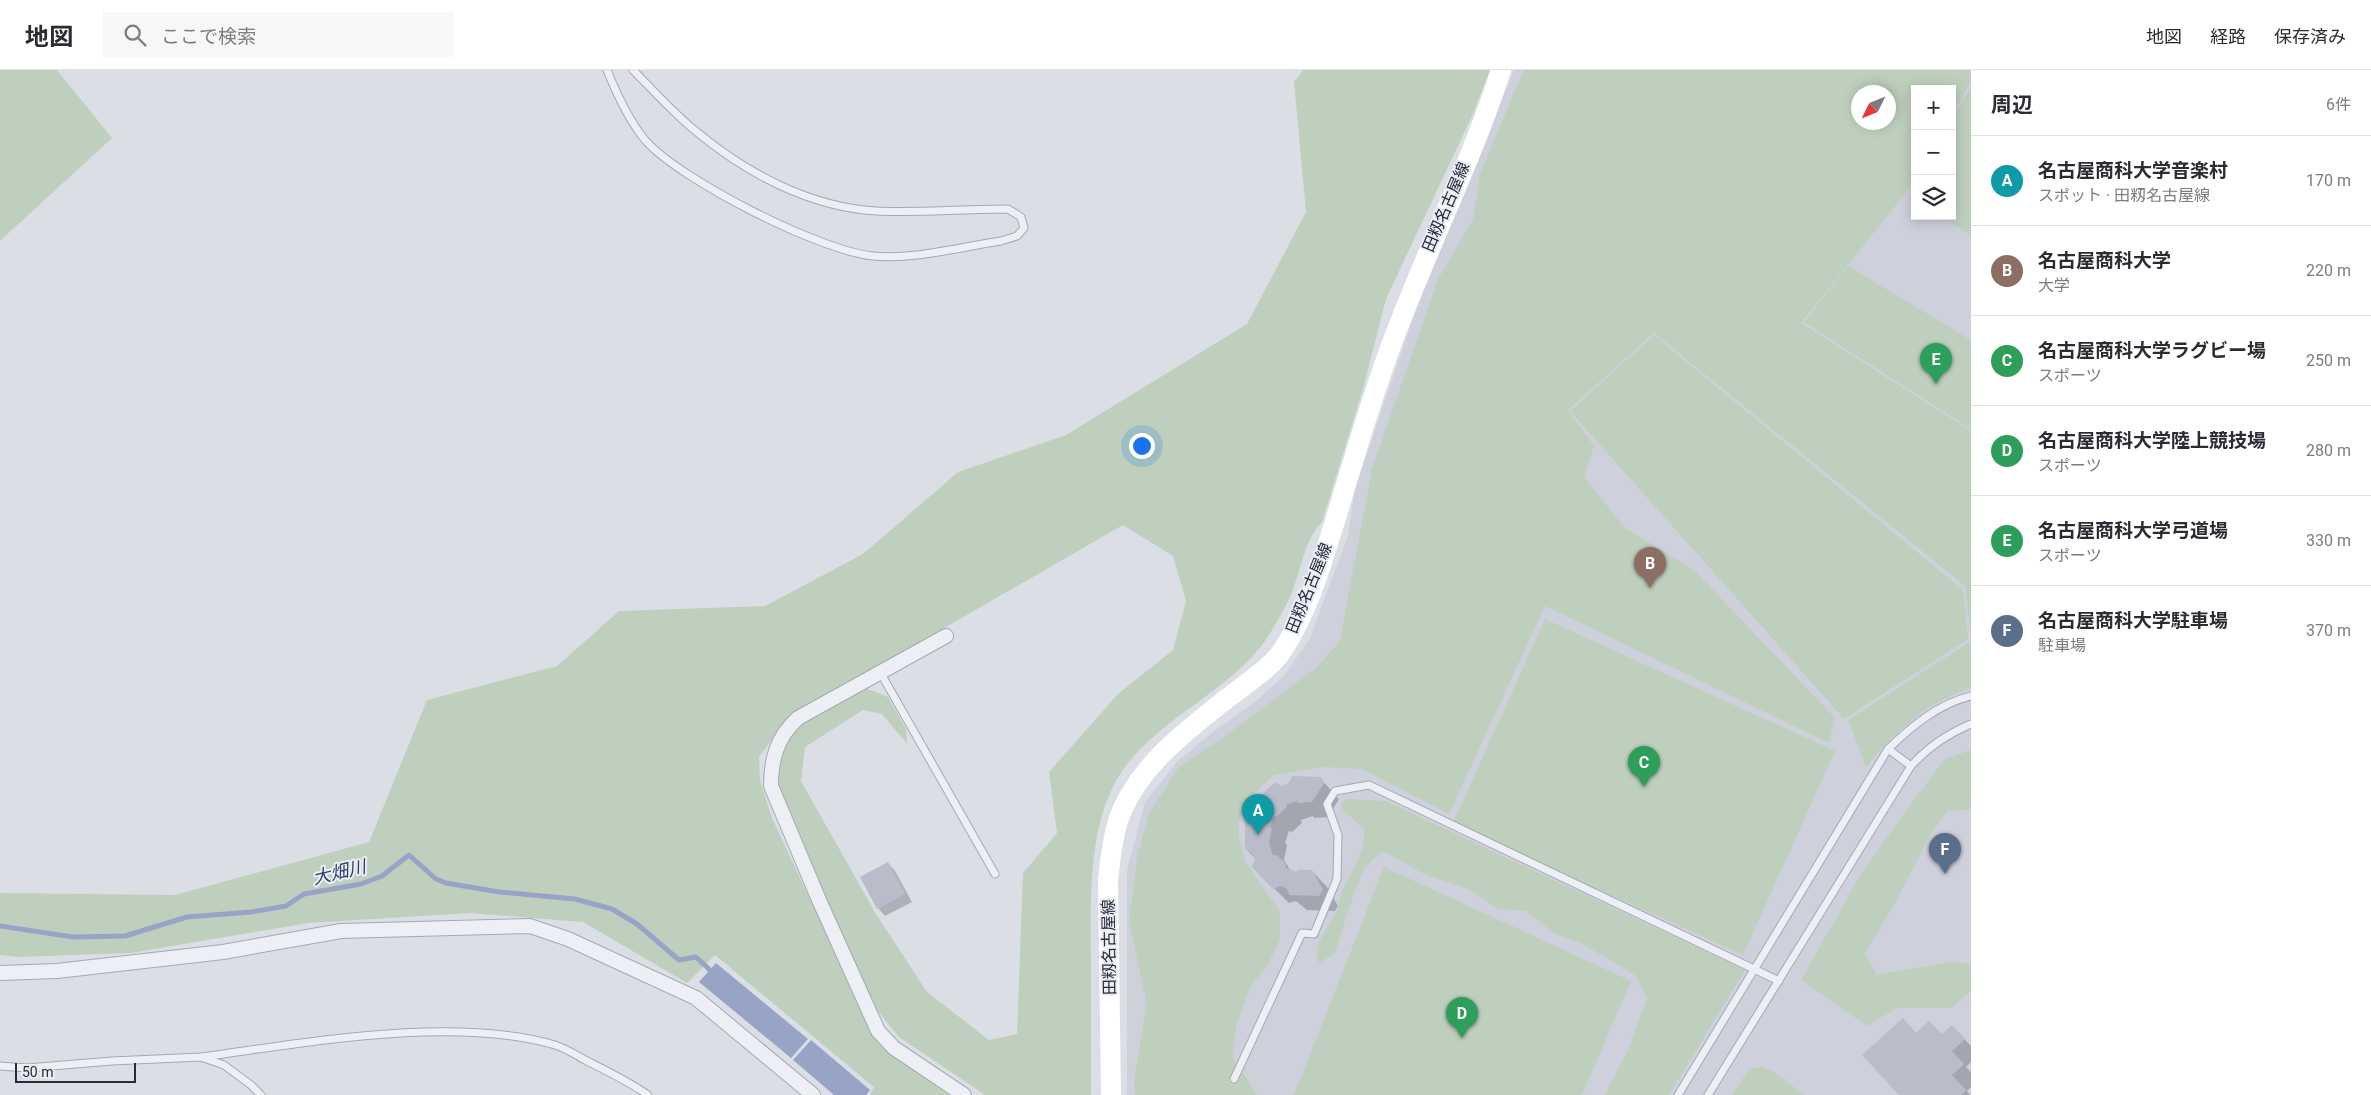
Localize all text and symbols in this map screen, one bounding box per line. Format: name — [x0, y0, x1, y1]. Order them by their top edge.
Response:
search box — [103, 12, 453, 57]
icon: search — [121, 21, 149, 49]
text: 地図 — [25, 23, 73, 51]
text: ここで検索 — [161, 25, 256, 48]
text: 地図 — [2146, 26, 2182, 47]
text: 経路 — [2210, 26, 2246, 47]
text: 保存済み — [2274, 26, 2346, 47]
north arrow — [1851, 85, 1896, 130]
map controls — [1911, 85, 1956, 220]
button: + — [1911, 85, 1956, 130]
text: 周辺 — [1991, 93, 2033, 117]
text: 6件 — [2326, 95, 2351, 114]
button: − — [1911, 130, 1956, 175]
street label: 田籾名古屋線 — [1418, 159, 1474, 255]
text: 名古屋商科大学音楽村 — [2038, 159, 2228, 182]
text: A — [2002, 171, 2012, 190]
text: 170 m — [2306, 171, 2351, 190]
button: layers — [1911, 175, 1956, 220]
text: スポット · 田籾名古屋線 — [2038, 186, 2210, 205]
text: 名古屋商科大学 — [2038, 249, 2171, 272]
text: B — [2002, 261, 2012, 280]
text: 220 m — [2306, 261, 2351, 280]
text: 大学 — [2038, 276, 2070, 295]
text: 名古屋商科大学ラグビー場 — [2038, 339, 2266, 362]
pin: E — [1920, 343, 1952, 384]
text: C — [2002, 351, 2012, 370]
text: 250 m — [2306, 351, 2351, 370]
text: スポーツ — [2038, 366, 2102, 385]
text: 名古屋商科大学陸上競技場 — [2038, 429, 2266, 452]
your location — [1129, 433, 1155, 459]
text: D — [2002, 441, 2012, 460]
text: 280 m — [2306, 441, 2351, 460]
text: スポーツ — [2038, 456, 2102, 475]
text: 名古屋商科大学弓道場 — [2038, 519, 2228, 542]
text: E — [2003, 531, 2012, 550]
text: 330 m — [2306, 531, 2351, 550]
street label: 田籾名古屋線 — [1282, 540, 1336, 636]
text: スポーツ — [2038, 546, 2102, 565]
pin: B — [1634, 547, 1666, 588]
text: 名古屋商科大学駐車場 — [2038, 609, 2228, 632]
text: F — [2003, 621, 2011, 640]
text: 370 m — [2306, 621, 2351, 640]
text: 駐車場 — [2038, 636, 2086, 655]
pin: C — [1628, 746, 1660, 787]
pin: A — [1242, 794, 1274, 835]
pin: F — [1929, 833, 1961, 874]
water label: 大畑川 — [310, 855, 370, 888]
street label: 田籾名古屋線 — [1099, 899, 1119, 995]
pin: D — [1446, 997, 1478, 1038]
scale bar — [15, 1060, 136, 1083]
text: 50 m — [22, 1064, 54, 1080]

